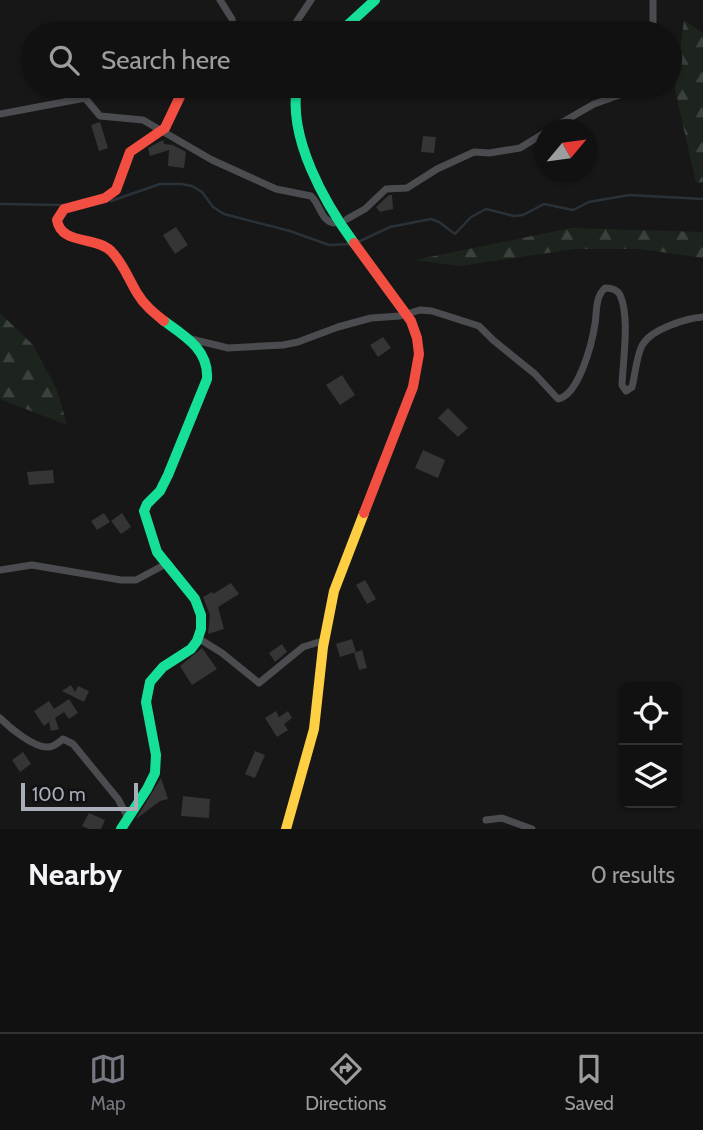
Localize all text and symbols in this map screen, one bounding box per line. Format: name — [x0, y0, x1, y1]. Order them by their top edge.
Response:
search box — [21, 21, 682, 98]
icon: search — [45, 41, 83, 79]
text: Search here — [101, 44, 230, 76]
north arrow — [535, 119, 598, 182]
map controls — [619, 682, 682, 808]
button: locate — [619, 682, 682, 745]
button: layers — [619, 745, 682, 808]
scale bar — [21, 780, 138, 812]
text: 100 m — [32, 783, 86, 806]
text: Nearby — [28, 856, 122, 893]
text: 0 results — [591, 861, 675, 889]
tab: Map — [89, 1050, 127, 1115]
tab: Directions — [305, 1050, 386, 1115]
tab: Saved — [565, 1050, 614, 1115]

